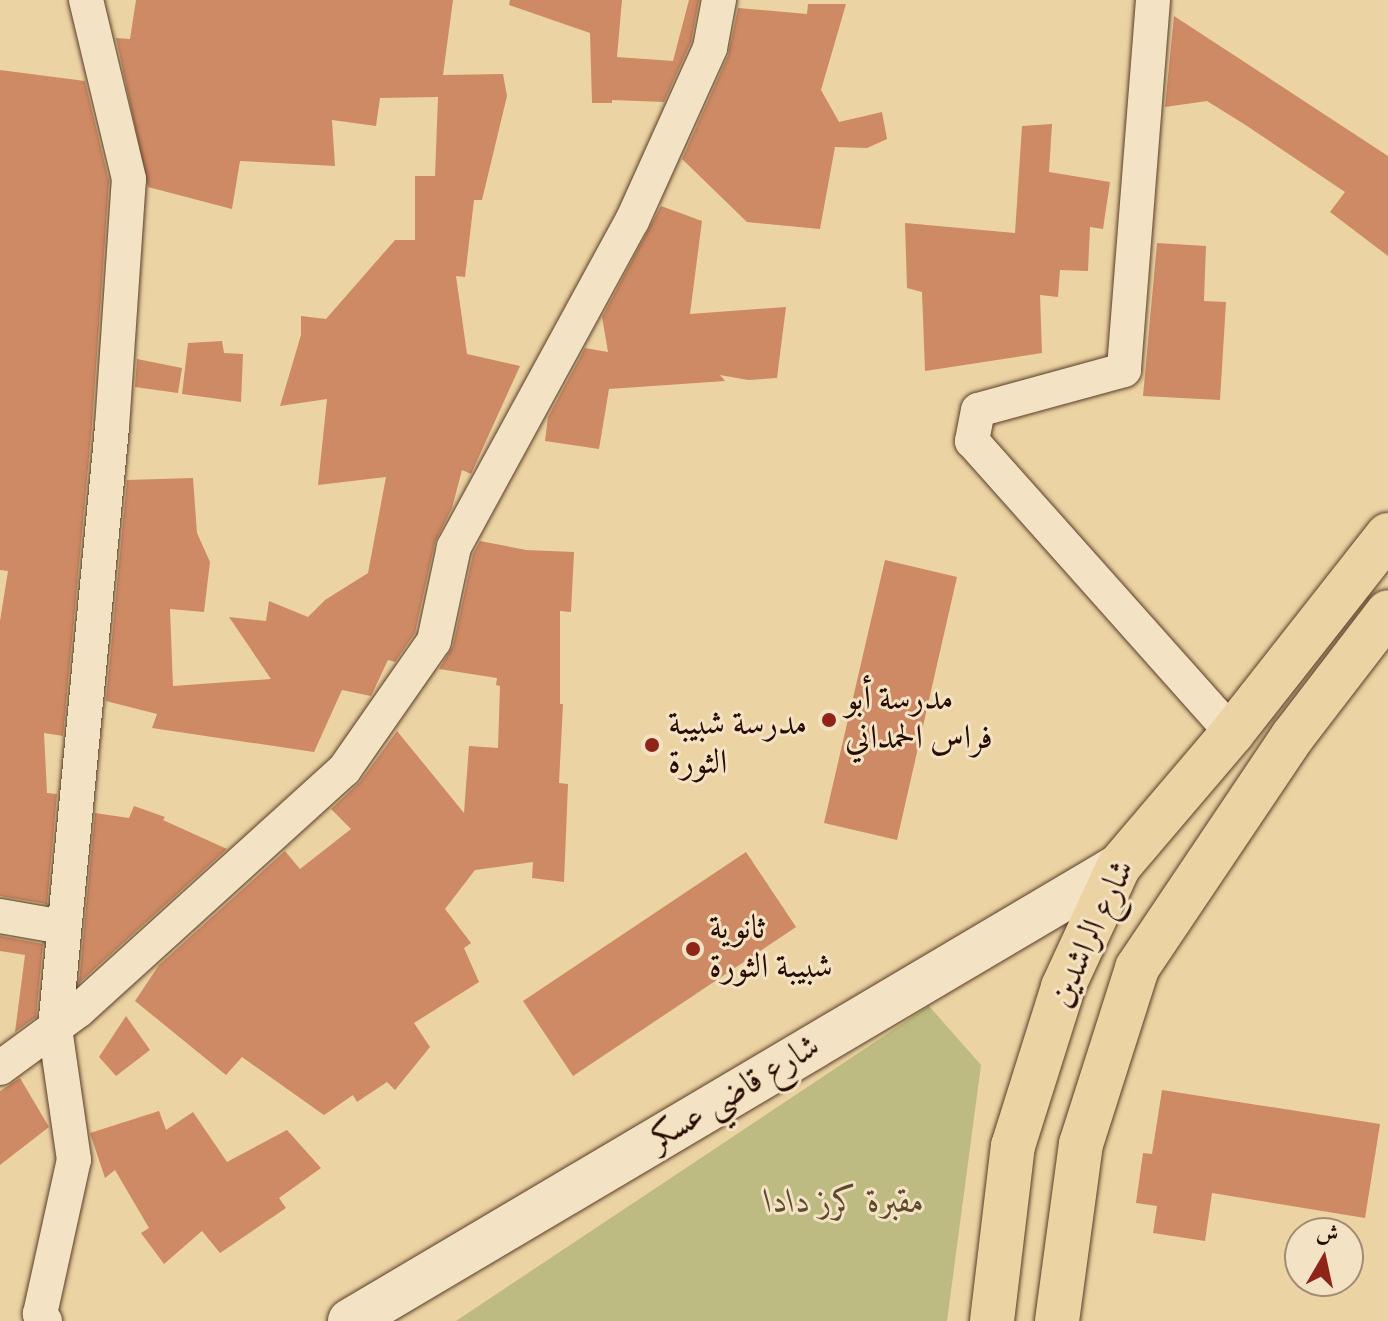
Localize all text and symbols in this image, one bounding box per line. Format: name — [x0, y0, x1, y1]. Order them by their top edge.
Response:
place label: مدرسة أبو فراس الحمداني — [845, 680, 993, 760]
place label: مدرسة شبيبة الثورة — [668, 705, 807, 784]
marker: مدرسة أبو فراس الحمداني — [820, 711, 838, 729]
marker: مدرسة شبيبة الثورة — [643, 736, 661, 754]
street label: شارع الراشدين — [1041, 854, 1145, 1014]
place label: ثانوية شبيبة الثورة — [709, 909, 833, 988]
marker: ثانوية شبيبة الثورة — [684, 940, 702, 958]
street label: شارع قاضي عسكر — [642, 1027, 828, 1161]
park label: مقبرة كرز دادا — [765, 1184, 925, 1224]
north arrow — [1284, 1217, 1364, 1297]
text: ش — [1314, 1218, 1341, 1253]

